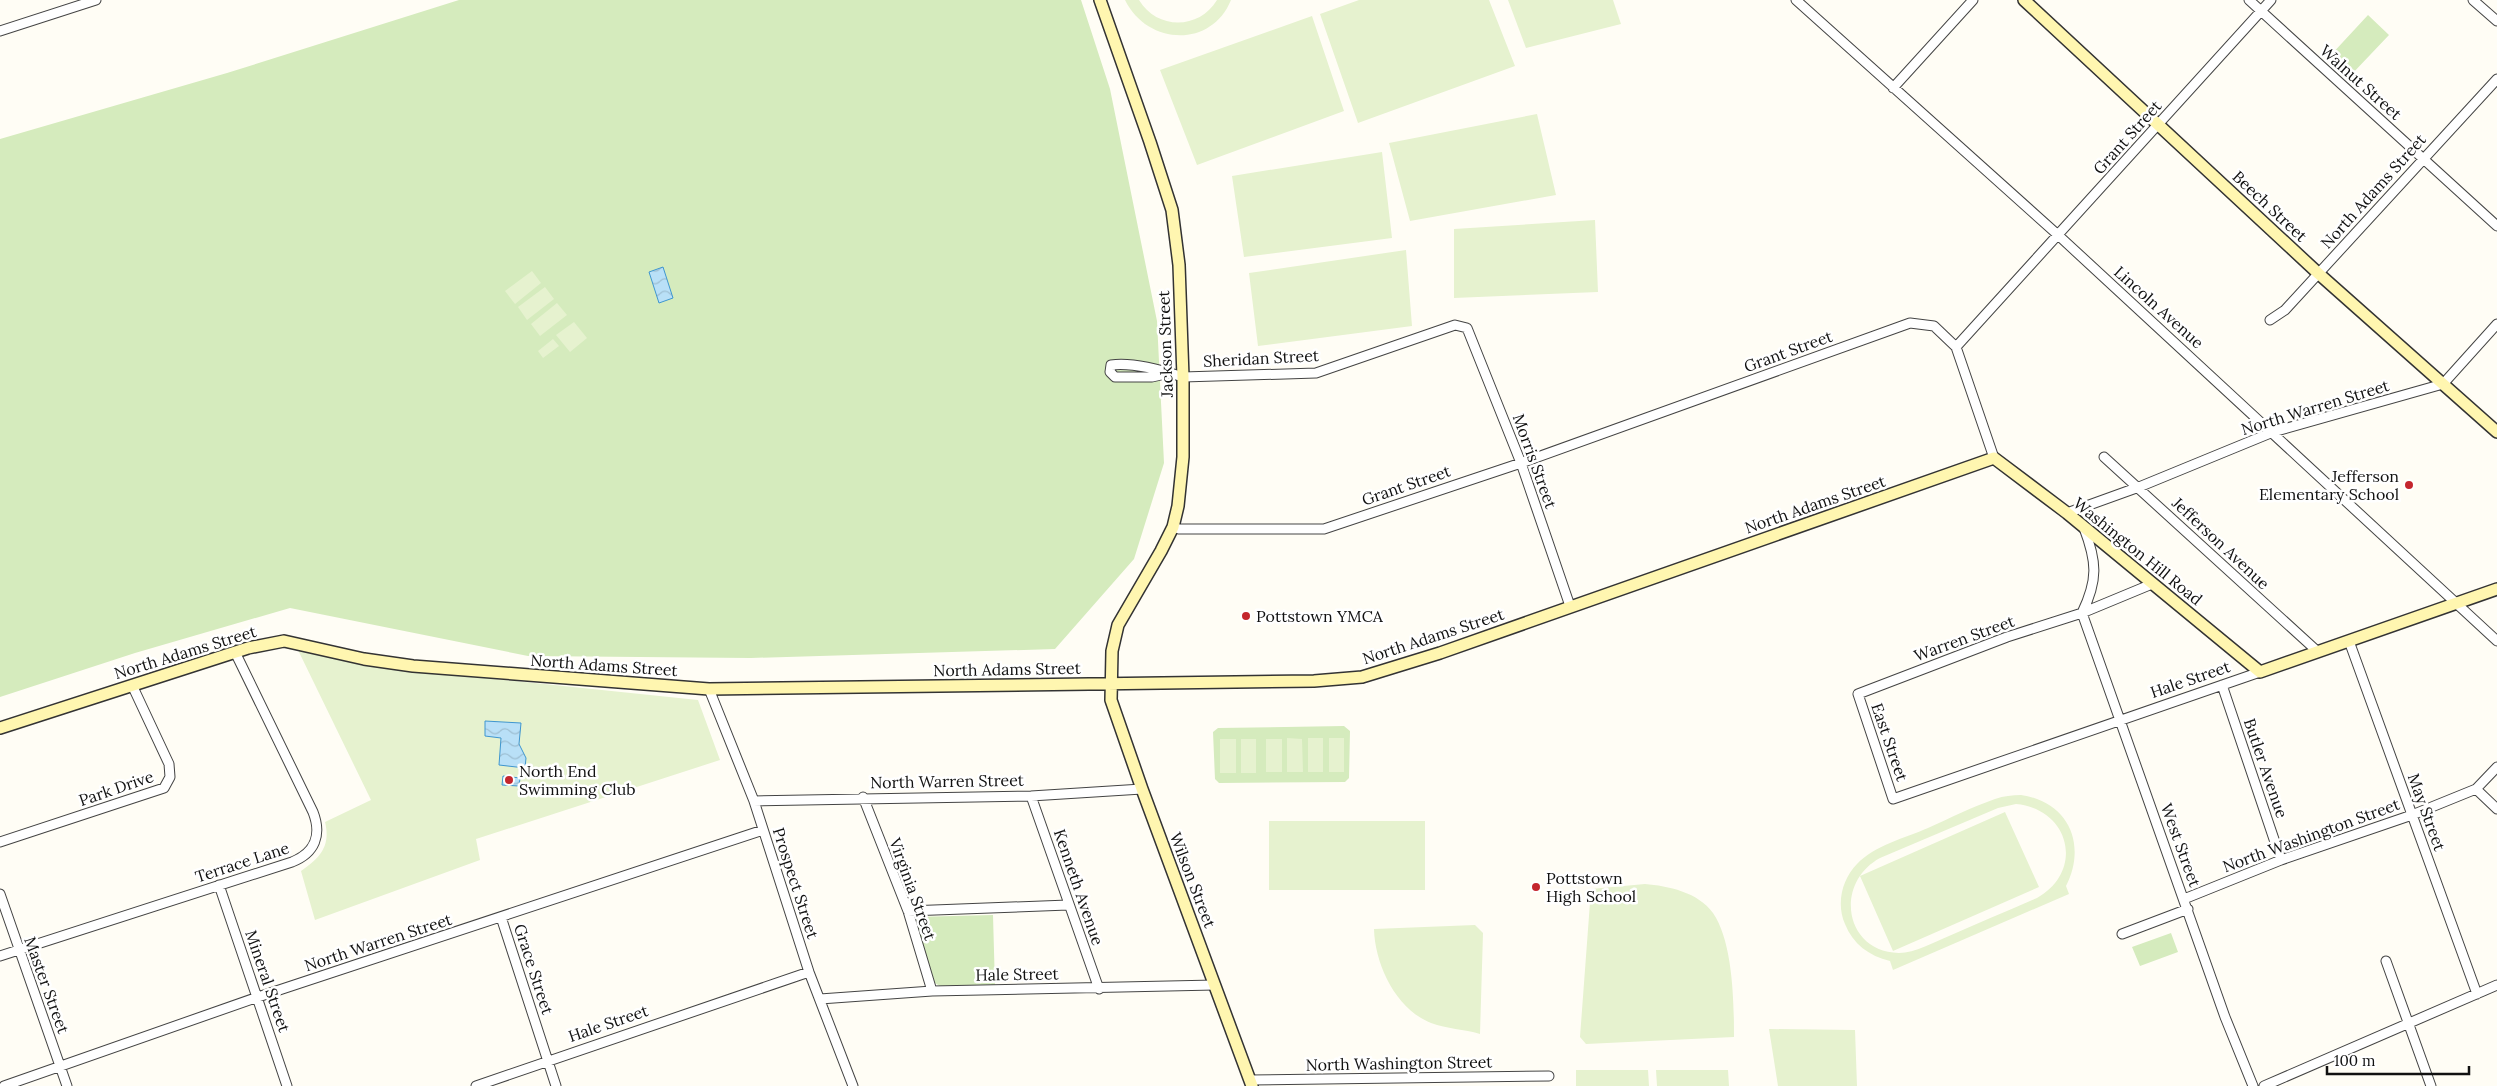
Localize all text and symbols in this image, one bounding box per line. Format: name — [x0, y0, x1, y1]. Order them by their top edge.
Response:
street label: Walnut Street — [2316, 40, 2407, 124]
street label: Grant Street — [2089, 95, 2166, 178]
street label: North Adams Street — [2316, 129, 2430, 253]
street label: Beech Street — [2229, 166, 2312, 246]
street label: Lincoln Avenue — [2110, 261, 2208, 353]
street label: Jackson Street — [1153, 289, 1177, 399]
street label: Grant Street — [1741, 325, 1836, 376]
street label: Sheridan Street — [1203, 345, 1320, 371]
street label: North Warren Street — [2239, 375, 2392, 439]
street label: Morris Street — [1509, 411, 1562, 512]
street label: Grant Street — [1359, 460, 1454, 510]
place label: Jefferson Elementary School — [2259, 466, 2399, 504]
street label: North Adams Street — [1742, 470, 1889, 537]
marker: Jefferson Elementary School — [2403, 479, 2415, 491]
street label: Jefferson Avenue — [2167, 492, 2274, 593]
street label: Washington Hill Road — [2070, 493, 2207, 609]
street label: North Adams Street — [1360, 603, 1507, 668]
place label: Pottstown YMCA — [1256, 606, 1384, 626]
marker: Pottstown YMCA — [1240, 610, 1252, 622]
street label: Warren Street — [1911, 610, 2018, 665]
street label: North Adams Street — [112, 621, 259, 683]
street label: North Adams Street — [530, 650, 679, 680]
street label: Hale Street — [2147, 656, 2233, 702]
street label: North Adams Street — [933, 658, 1082, 680]
street label: East Street — [1867, 700, 1913, 784]
street label: Butler Avenue — [2240, 716, 2292, 821]
place label: North End Swimming Club — [519, 761, 636, 799]
street label: Park Drive — [76, 766, 156, 810]
street label: North Warren Street — [870, 770, 1025, 792]
street label: May Street — [2404, 771, 2450, 854]
marker: North End Swimming Club — [503, 774, 515, 786]
street label: North Washington Street — [2220, 793, 2403, 876]
street label: West Street — [2157, 801, 2206, 890]
street label: Prospect Street — [769, 825, 824, 942]
street label: Kenneth Avenue — [1050, 826, 1108, 948]
street label: Wilson Street — [1166, 829, 1221, 931]
street label: Virginia Street — [885, 834, 941, 944]
street label: Terrace Lane — [192, 837, 292, 887]
place label: Pottstown High School — [1546, 868, 1636, 906]
marker: Pottstown High School — [1530, 881, 1542, 893]
street label: North Warren Street — [302, 908, 455, 975]
street label: Grace Street — [510, 921, 558, 1018]
street label: Mineral Street — [241, 927, 295, 1035]
street label: Master Street — [20, 934, 74, 1037]
street label: Hale Street — [975, 963, 1060, 985]
street label: Hale Street — [565, 1000, 651, 1046]
scale bar — [2327, 1044, 2470, 1076]
street label: North Washington Street — [1305, 1051, 1493, 1075]
text: 100 m — [2334, 1051, 2375, 1070]

